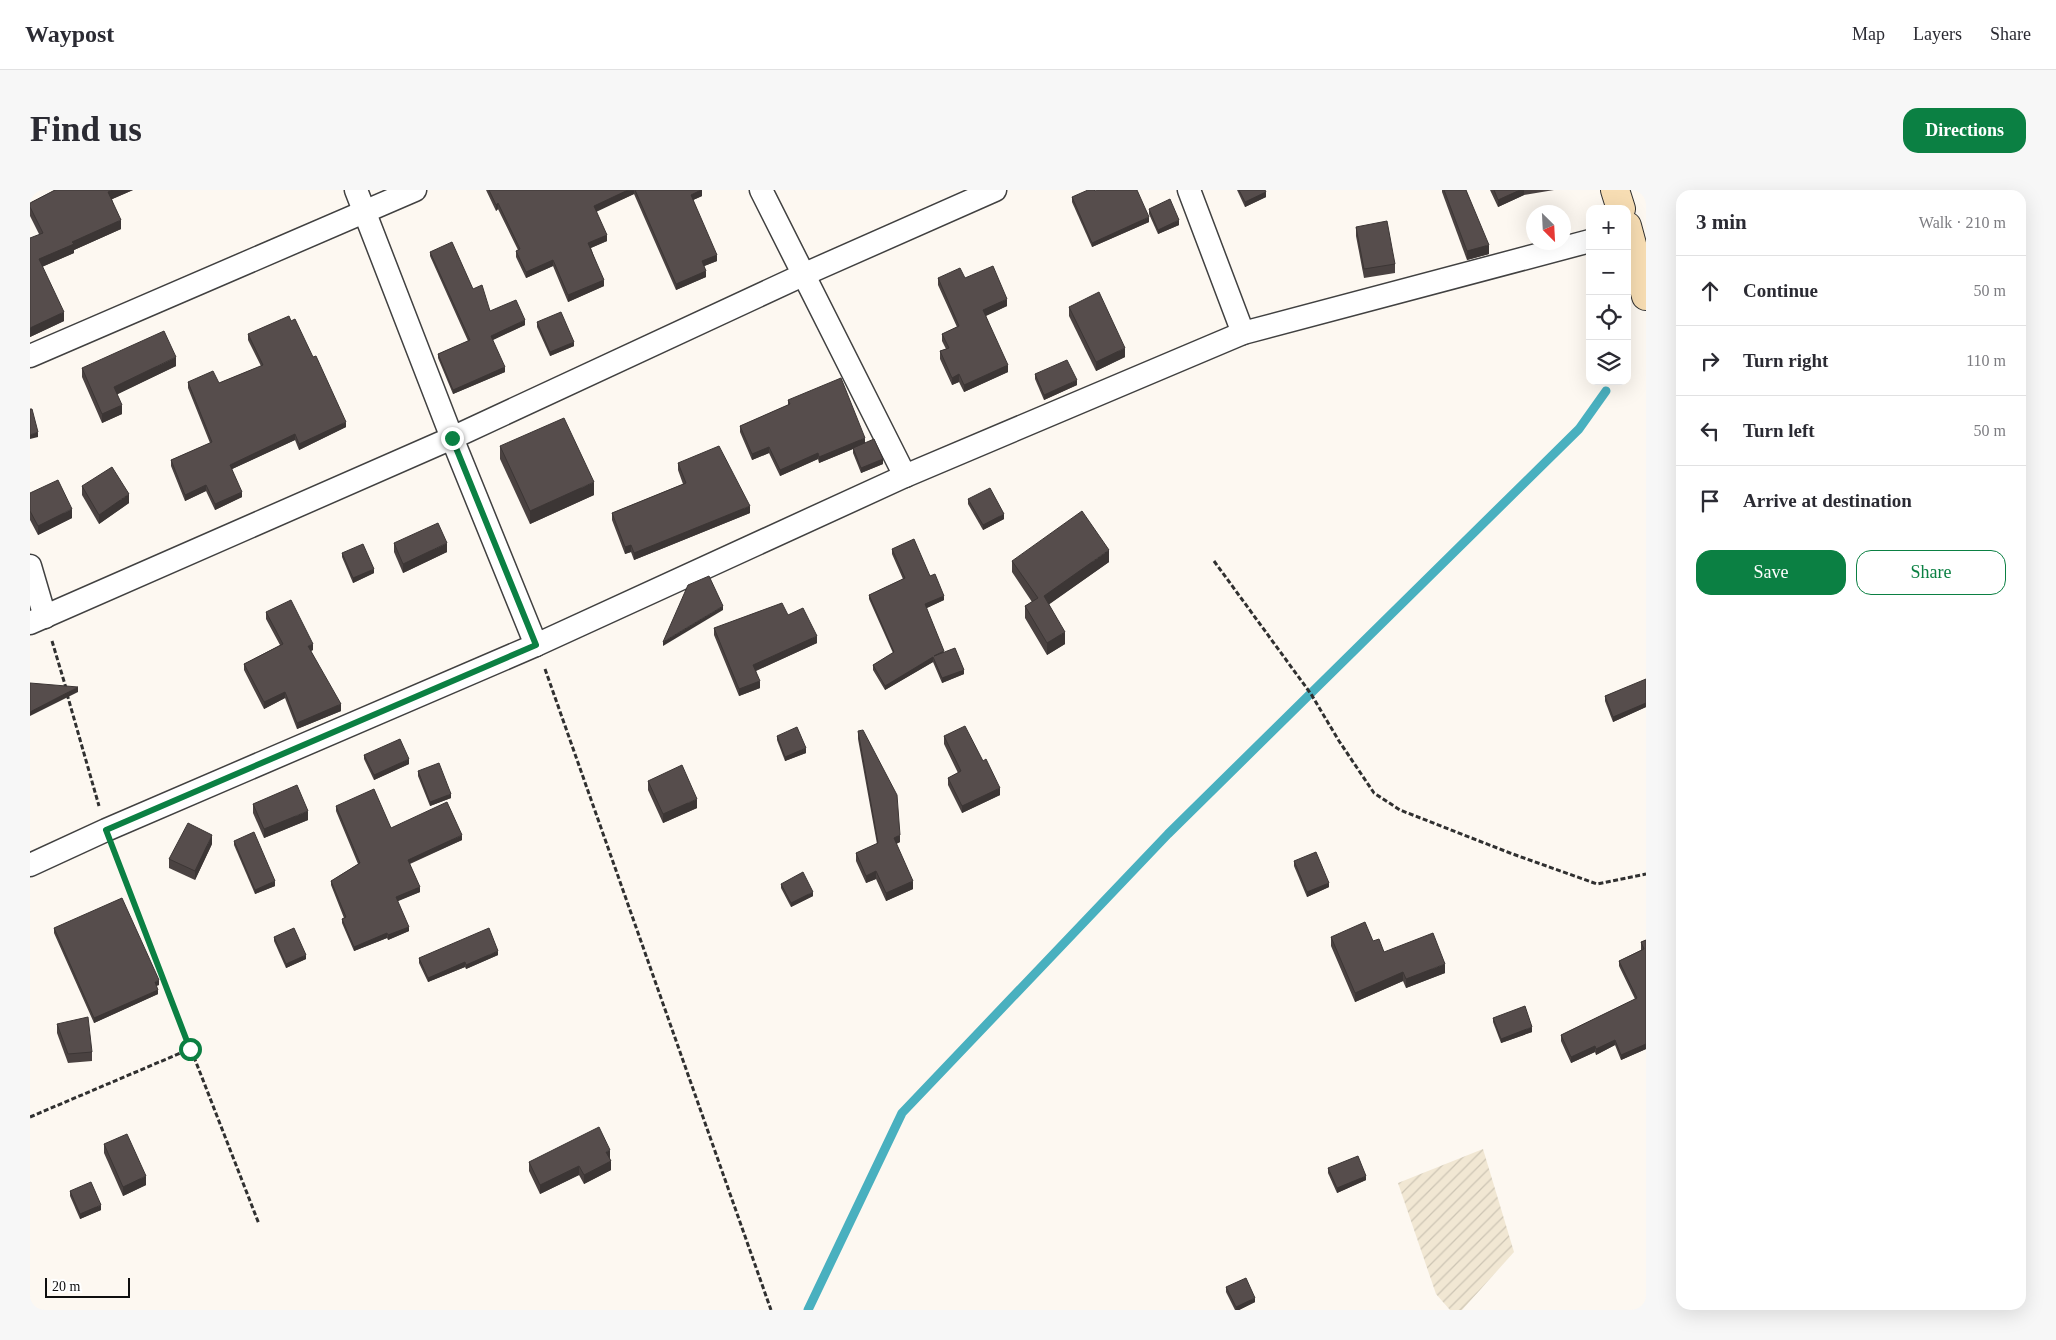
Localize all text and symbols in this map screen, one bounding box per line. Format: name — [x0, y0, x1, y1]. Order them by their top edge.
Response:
text: Waypost — [25, 21, 114, 47]
text: Map — [1852, 24, 1885, 44]
text: Layers — [1913, 24, 1962, 44]
text: Share — [1990, 24, 2031, 44]
button: Directions — [1903, 108, 2026, 153]
text: Find us — [30, 110, 142, 149]
north arrow — [1526, 205, 1571, 250]
map controls — [1586, 205, 1631, 385]
button: + — [1586, 205, 1631, 250]
text: 3 min — [1696, 210, 1747, 234]
text: Walk · 210 m — [1919, 214, 2006, 231]
button: − — [1586, 250, 1631, 295]
icon: ahead — [1696, 277, 1724, 305]
text: Continue — [1743, 280, 1818, 301]
text: 50 m — [1974, 282, 2006, 299]
button: locate — [1586, 295, 1631, 340]
button: layers — [1586, 340, 1631, 385]
icon: right — [1696, 347, 1724, 375]
text: Turn right — [1743, 350, 1828, 371]
text: 110 m — [1966, 352, 2006, 369]
icon: left — [1696, 417, 1724, 445]
text: Turn left — [1743, 420, 1815, 441]
text: 50 m — [1974, 422, 2006, 439]
route end — [441, 427, 464, 450]
icon: arrive — [1696, 487, 1724, 515]
text: Arrive at destination — [1743, 490, 1912, 511]
button: Save — [1696, 550, 1846, 595]
button: Share — [1856, 550, 2006, 595]
route start — [179, 1038, 202, 1061]
scale bar — [45, 1275, 130, 1298]
text: 20 m — [52, 1279, 80, 1294]

